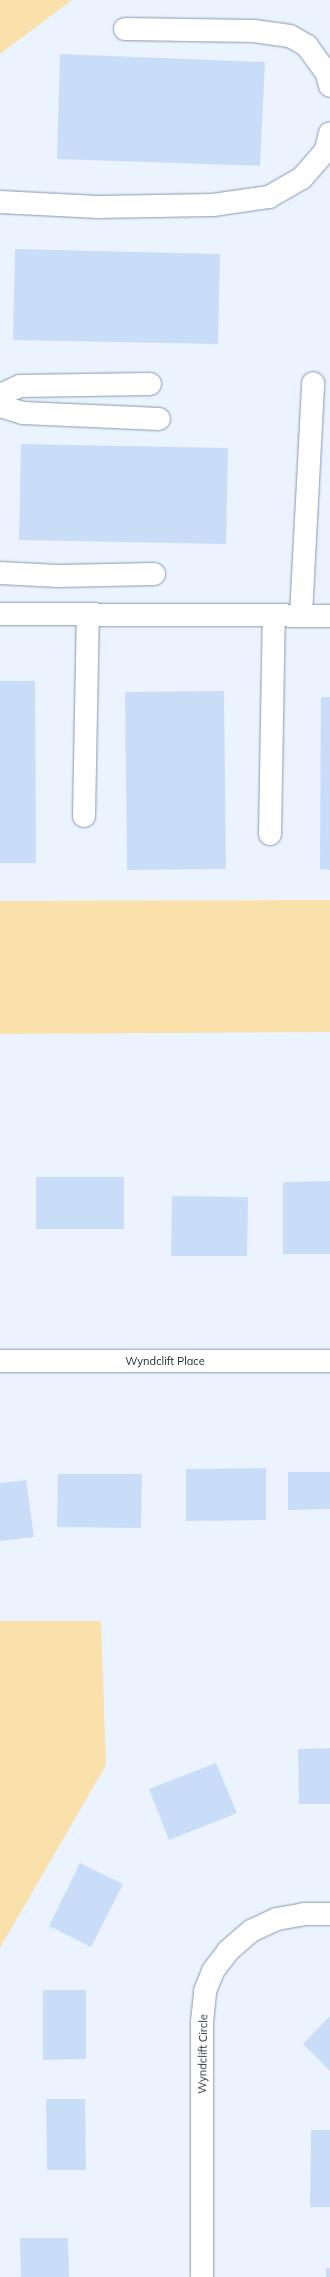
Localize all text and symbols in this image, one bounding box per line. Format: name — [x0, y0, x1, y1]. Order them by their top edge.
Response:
street label: Wyndclift Place — [125, 1354, 205, 1368]
street label: Wyndclift Circle — [196, 2014, 210, 2094]

